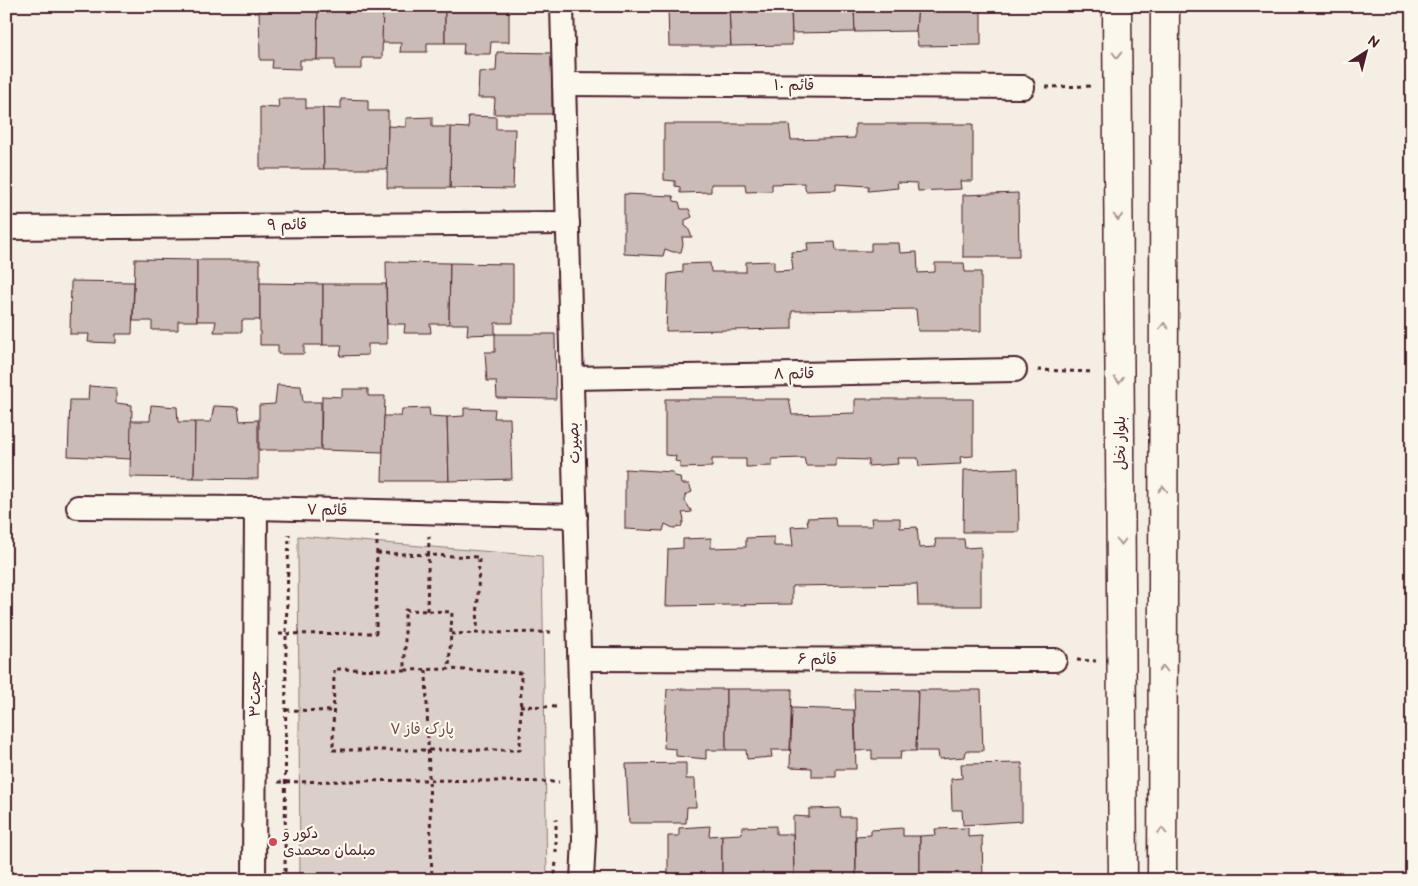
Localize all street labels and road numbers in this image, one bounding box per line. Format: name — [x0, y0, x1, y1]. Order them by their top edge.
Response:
street label: قائم ۱۰ — [774, 76, 814, 97]
street label: قائم ۹ — [267, 215, 307, 237]
street label: قائم ۸ — [774, 364, 815, 386]
street label: بلوار نخل — [1111, 416, 1130, 470]
street label: بصیرت — [564, 422, 584, 464]
street label: قائم ۷ — [306, 500, 348, 522]
street label: قائم ۶ — [797, 650, 837, 671]
street label: حجت۳ — [246, 671, 265, 717]

